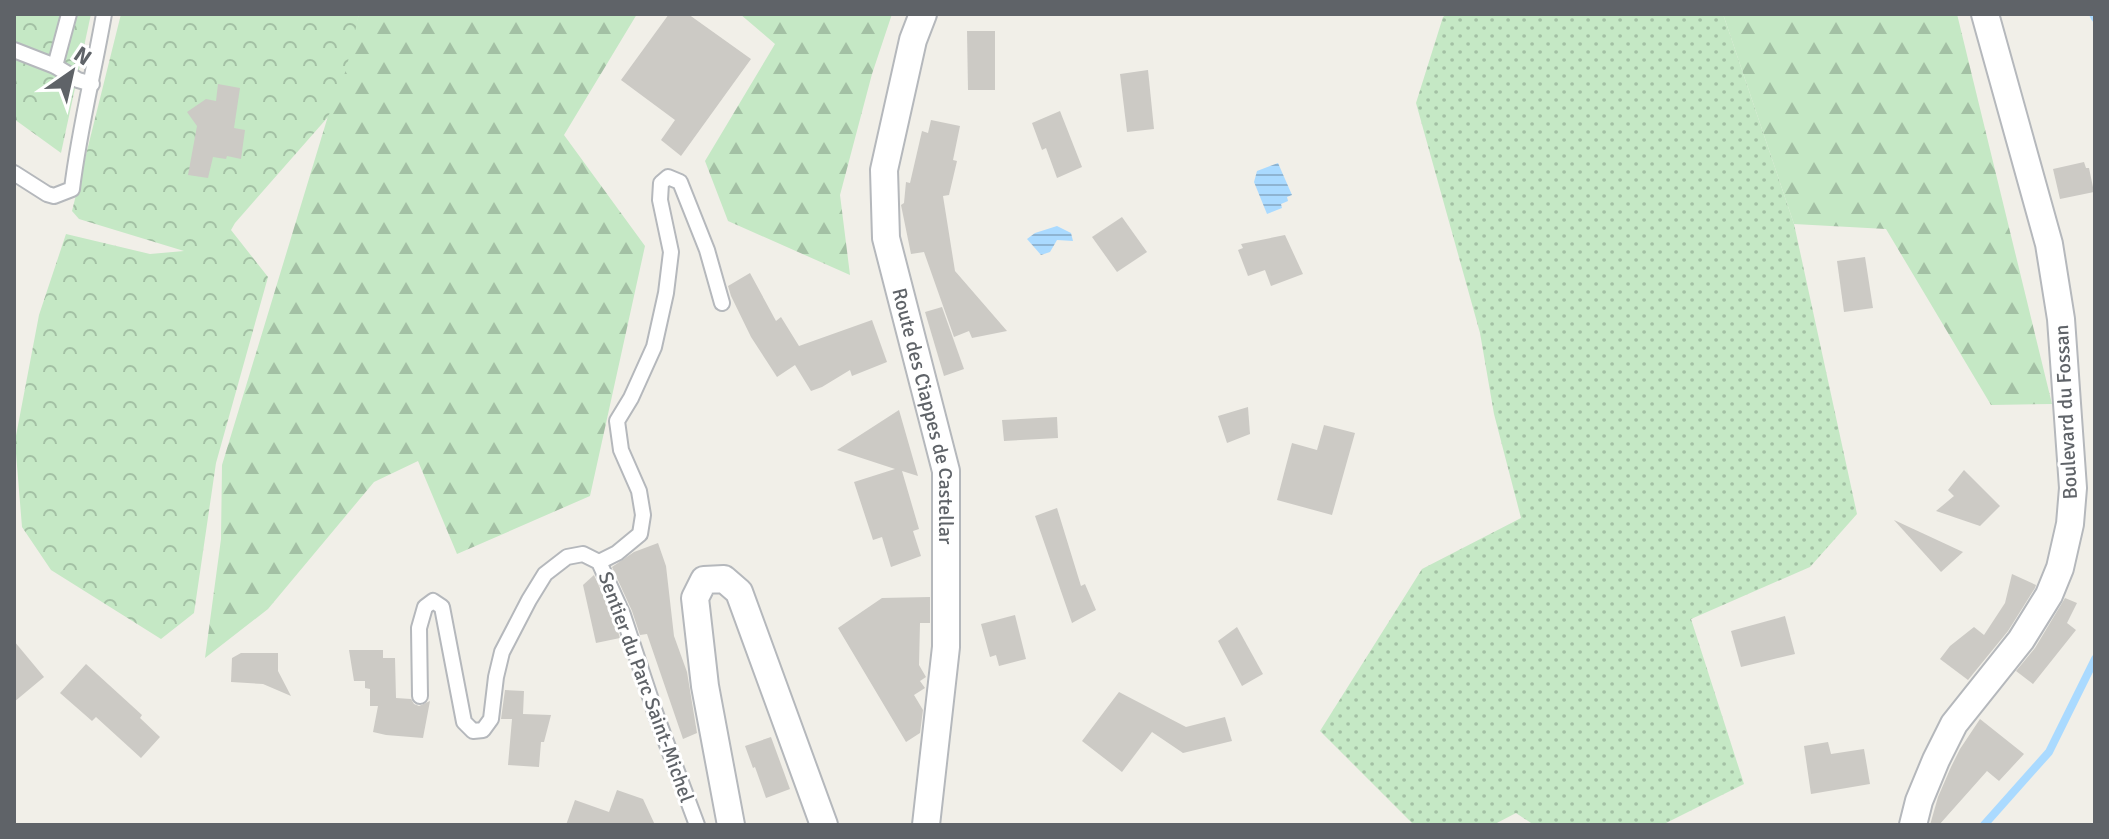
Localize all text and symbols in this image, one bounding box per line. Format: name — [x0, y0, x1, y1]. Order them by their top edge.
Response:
north arrow — [32, 32, 112, 112]
text: N — [69, 40, 97, 71]
street label: Route des Ciappes de Castellar — [887, 285, 959, 545]
street label: Boulevard du Fossan — [2049, 324, 2083, 500]
street label: Sentier du Parc Saint-Michel — [593, 568, 699, 806]

